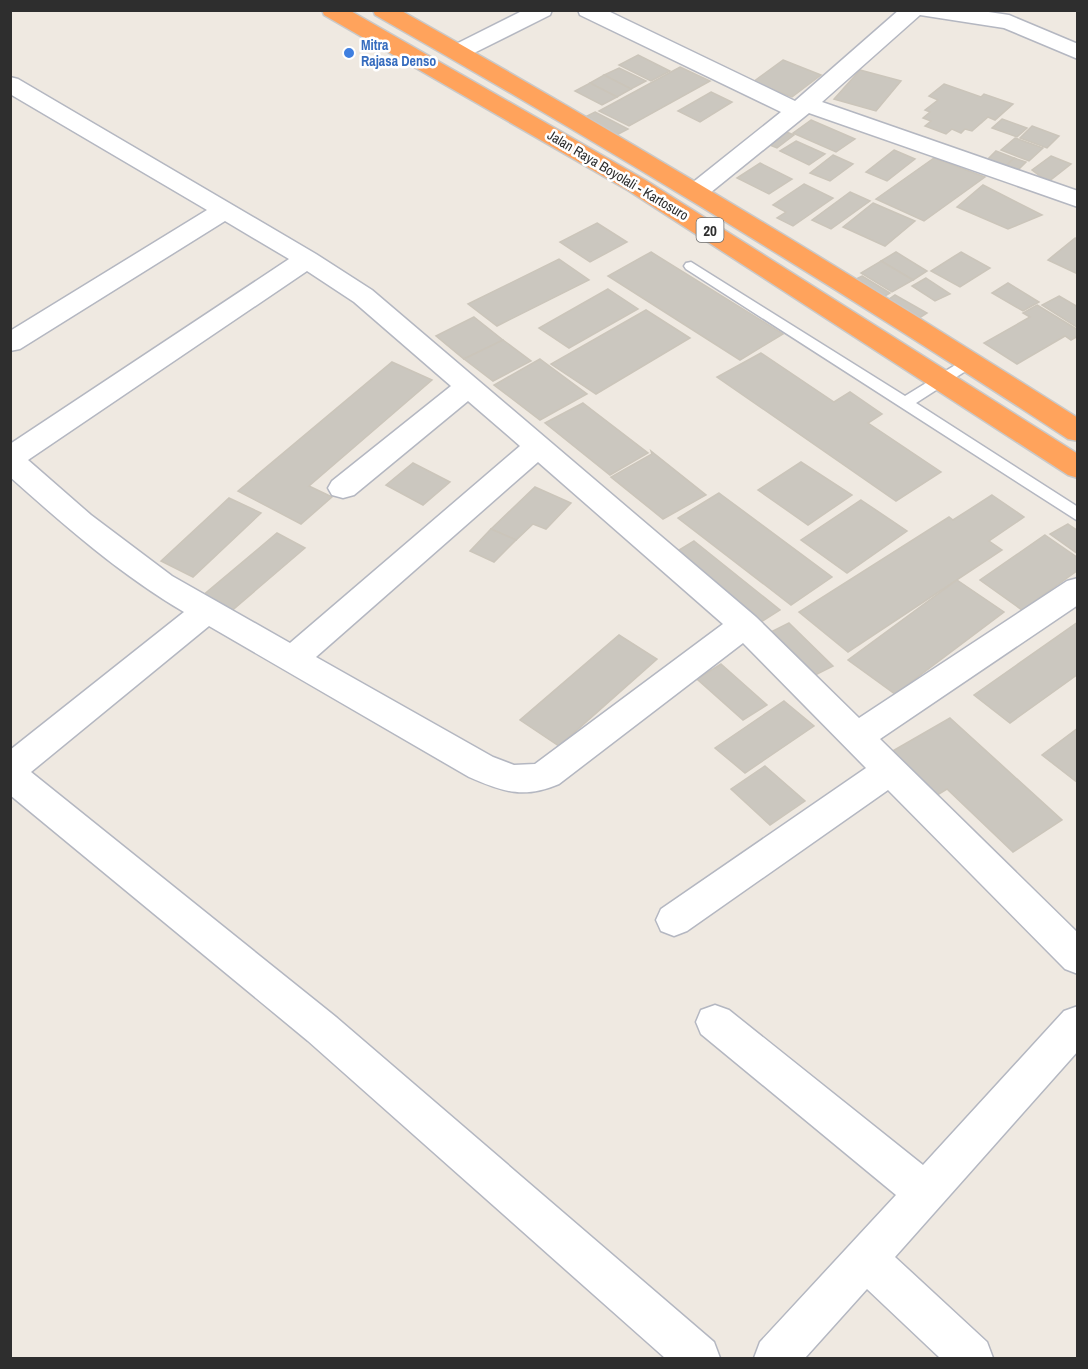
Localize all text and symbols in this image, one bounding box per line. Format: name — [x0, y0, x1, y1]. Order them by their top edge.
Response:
place label: Mitra Rajasa Denso — [361, 36, 436, 70]
marker: Mitra Rajasa Denso — [342, 46, 356, 60]
street label: Jalan Raya Boyolali - Kartosuro — [544, 126, 692, 224]
road number: 20 — [696, 218, 724, 242]

